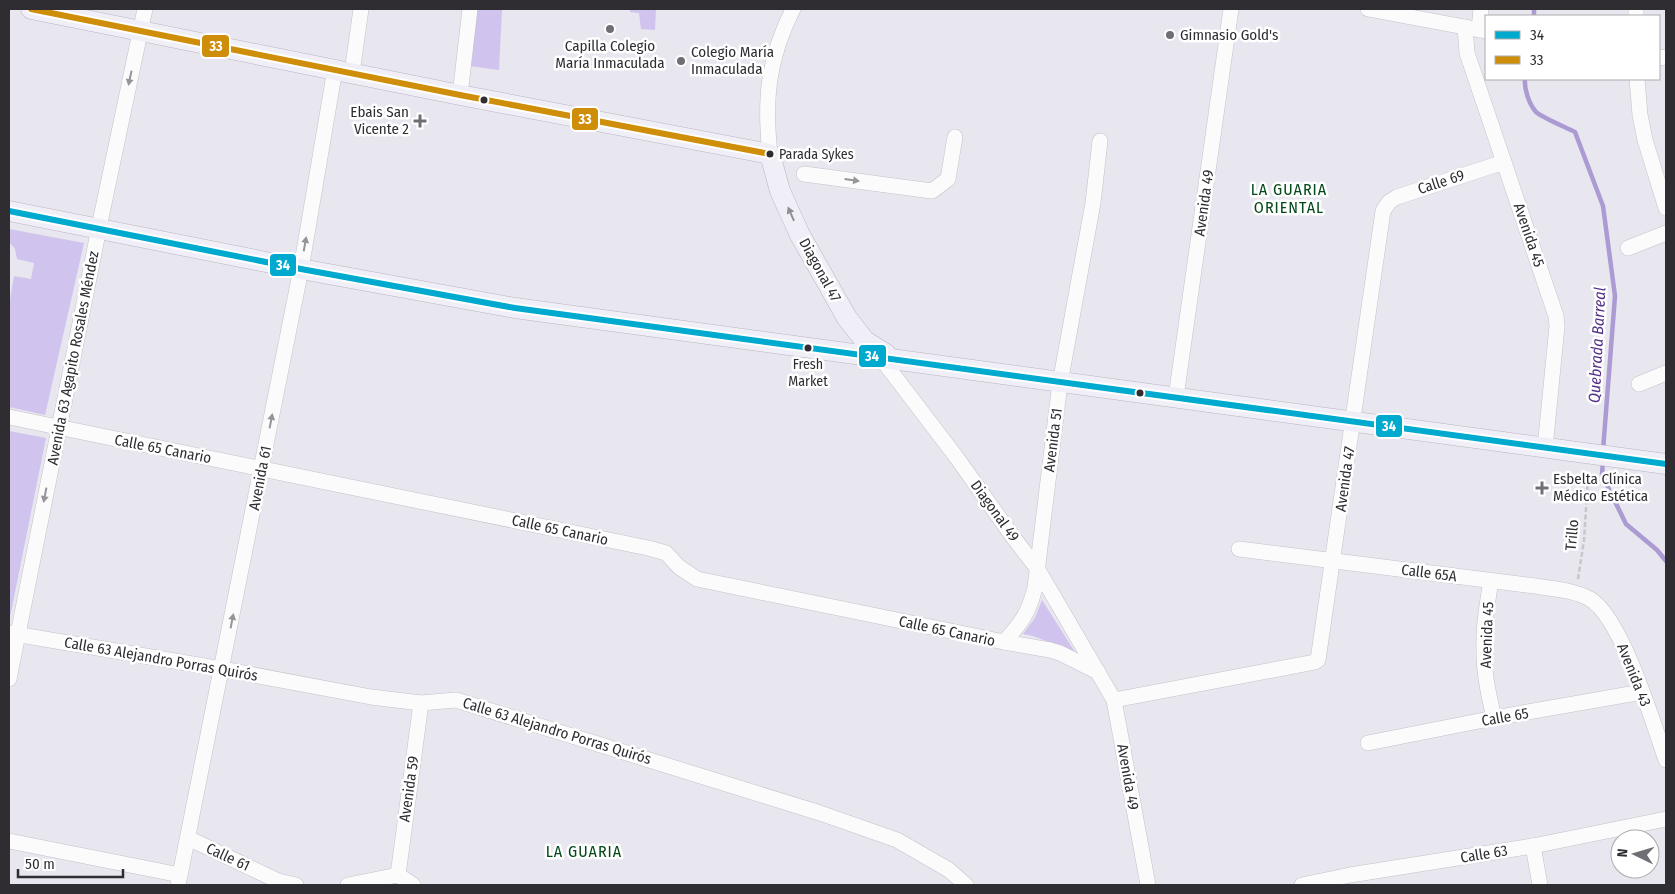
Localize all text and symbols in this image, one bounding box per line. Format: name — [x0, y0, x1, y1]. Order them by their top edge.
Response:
legend — [1485, 15, 1660, 80]
marker: Capilla Colegio María Inmaculada — [604, 23, 616, 35]
place label: Gimnasio Gold's — [1180, 26, 1278, 44]
text: 34 — [1530, 26, 1544, 44]
marker: Gimnasio Gold's — [1164, 29, 1176, 41]
line badge: 33 — [201, 34, 230, 58]
place label: Capilla Colegio María Inmaculada — [555, 37, 665, 72]
text: 33 — [208, 38, 223, 55]
place label: Colegio María Inmaculada — [691, 43, 774, 78]
text: 33 — [1530, 51, 1544, 69]
marker: Colegio María Inmaculada — [675, 55, 687, 67]
one-way arrow — [126, 71, 134, 86]
unlabelled marker — [479, 95, 489, 105]
place label: Ebais San Vicente 2 — [350, 103, 409, 138]
line badge: 33 — [571, 107, 599, 131]
text: 33 — [577, 111, 592, 128]
marker: Ebais San Vicente 2 — [413, 114, 427, 128]
place label: Parada Sykes — [779, 146, 854, 163]
marker: Parada Sykes — [765, 149, 775, 159]
street label: Calle 69 — [1415, 166, 1467, 198]
street label: Avenida 49 — [1190, 169, 1218, 237]
one-way arrow — [845, 177, 861, 185]
district label: LA GUARIA ORIENTAL — [1251, 180, 1327, 217]
street label: Avenida 45 — [1510, 201, 1548, 269]
one-way arrow — [786, 207, 794, 221]
street label: Diagonal 47 — [795, 235, 845, 305]
one-way arrow — [302, 236, 310, 252]
street label: Avenida 63 Agapito Rosales Méndez — [43, 249, 103, 467]
line badge: 34 — [269, 253, 297, 277]
text: 34 — [275, 257, 290, 274]
water label: Quebrada Barreal — [1584, 287, 1610, 403]
marker: Fresh Market — [803, 343, 813, 353]
line badge: 34 — [858, 344, 887, 368]
text: 34 — [864, 348, 879, 365]
place label: Fresh Market — [788, 356, 828, 390]
unlabelled marker — [1135, 388, 1145, 398]
street label: Avenida 51 — [1040, 407, 1066, 473]
one-way arrow — [268, 412, 276, 428]
line badge: 34 — [1375, 414, 1403, 438]
text: 34 — [1381, 418, 1396, 435]
street label: Calle 65 Canario — [113, 431, 213, 467]
street label: Avenida 61 — [245, 444, 275, 512]
street label: Avenida 47 — [1332, 445, 1358, 513]
place label: Esbelta Clínica Médico Estética — [1553, 470, 1648, 505]
street label: Diagonal 49 — [967, 477, 1023, 545]
marker: Esbelta Clínica Médico Estética — [1535, 481, 1549, 495]
one-way arrow — [41, 487, 49, 503]
street label: Calle 65 Canario — [510, 511, 610, 549]
street label: Trillo — [1562, 519, 1582, 551]
street label: Calle 65A — [1400, 561, 1458, 585]
street label: Avenida 45 — [1477, 601, 1497, 669]
street label: Calle 65 Canario — [897, 612, 997, 650]
one-way arrow — [228, 613, 236, 629]
street label: Calle 63 Alejandro Porras Quirós — [63, 633, 259, 685]
street label: Avenida 43 — [1613, 641, 1655, 709]
street label: Calle 63 Alejandro Porras Quirós — [461, 694, 653, 768]
street label: Calle 65 — [1480, 704, 1530, 730]
street label: Avenida 49 — [1113, 743, 1143, 811]
street label: Avenida 59 — [395, 755, 423, 823]
north arrow — [1610, 829, 1660, 879]
street label: Calle 61 — [203, 839, 253, 875]
street label: Calle 63 — [1459, 841, 1509, 867]
district label: LA GUARIA — [546, 842, 622, 861]
scale bar — [18, 846, 122, 878]
text: N — [1614, 848, 1631, 858]
text: 50 m — [25, 855, 55, 873]

